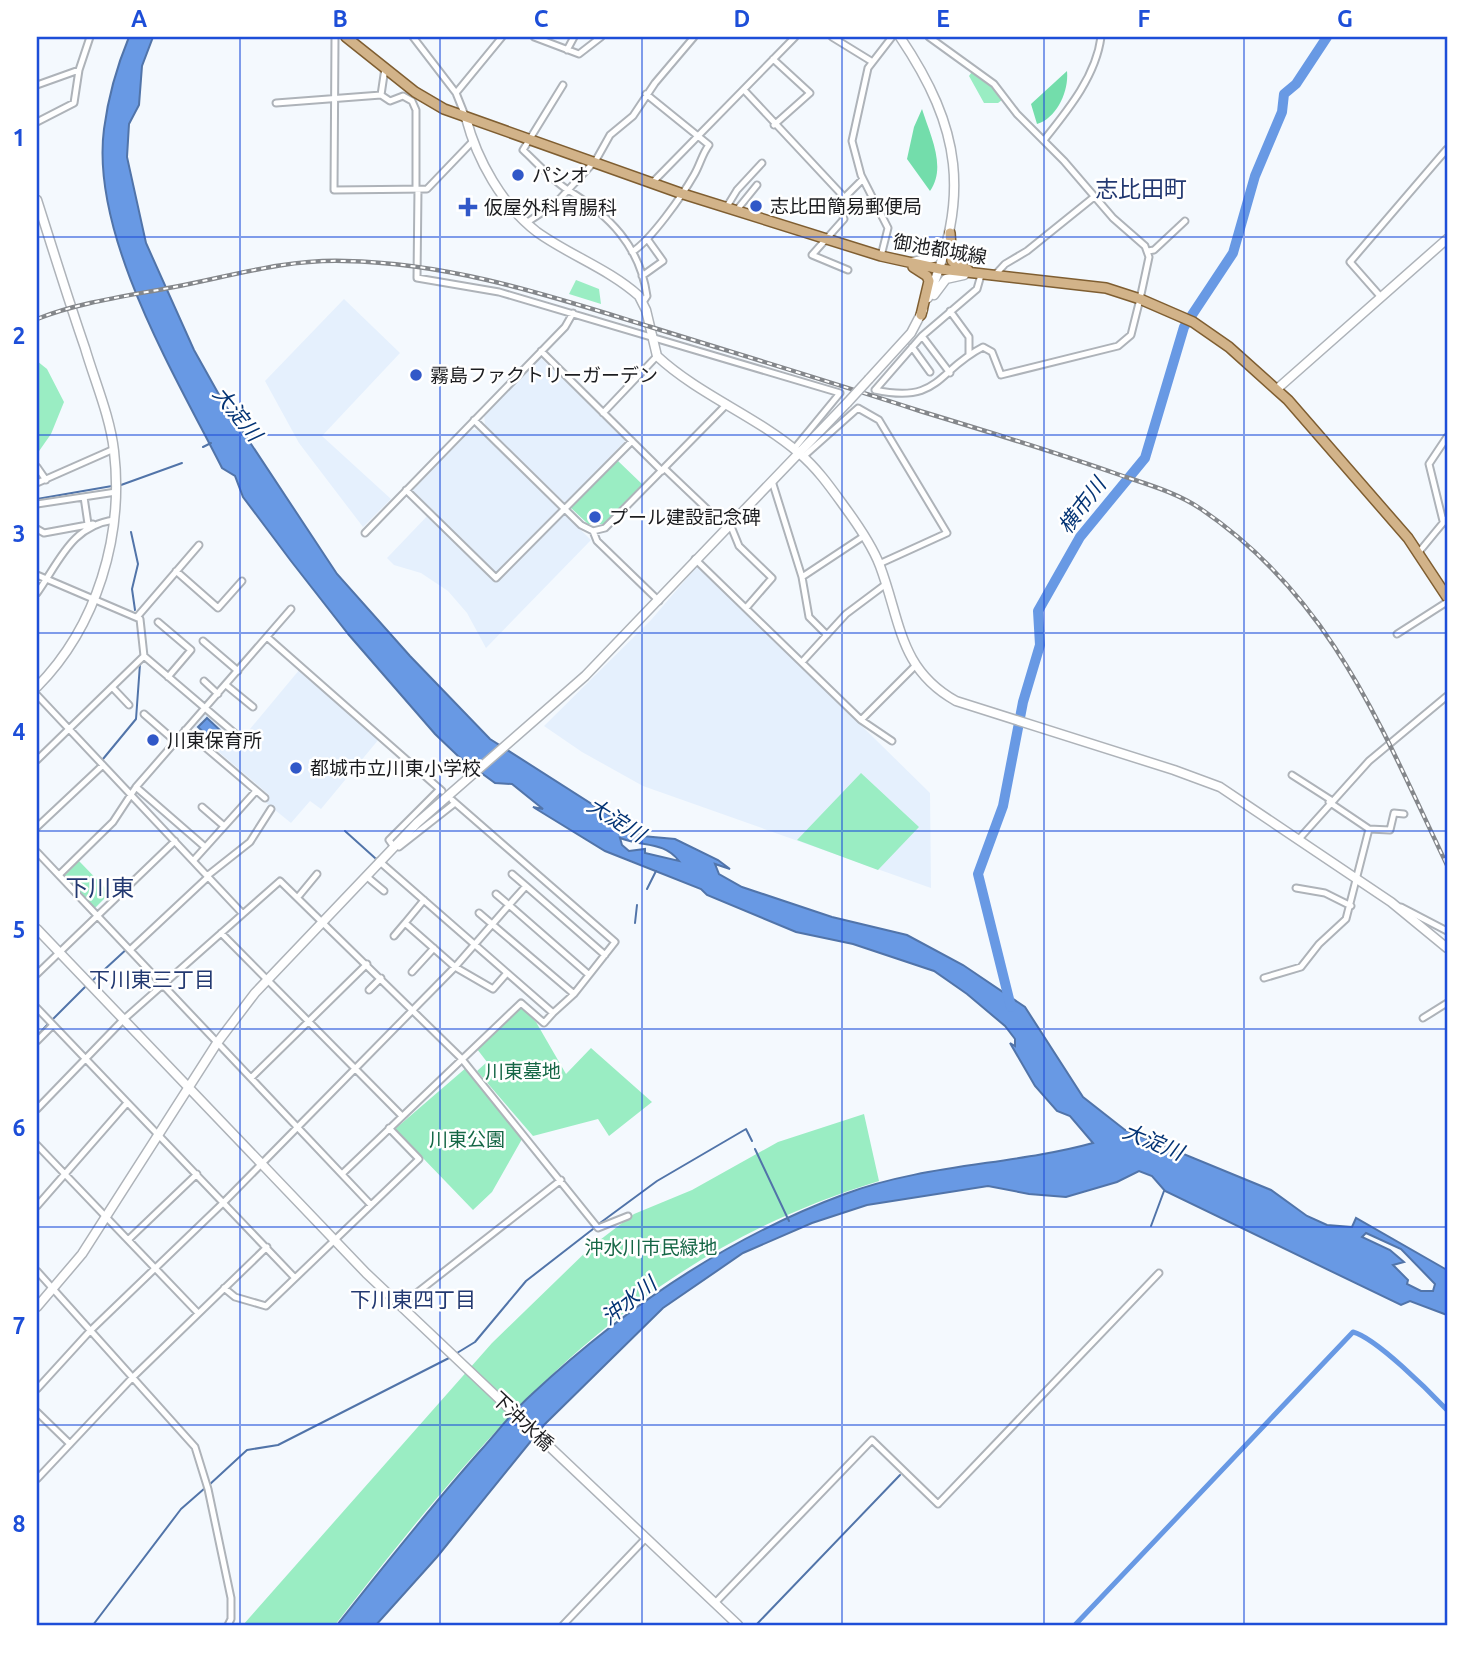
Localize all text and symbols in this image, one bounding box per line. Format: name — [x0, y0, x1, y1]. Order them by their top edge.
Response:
text: A — [131, 6, 147, 31]
text: B — [332, 6, 348, 31]
text: C — [534, 6, 549, 31]
text: D — [734, 6, 750, 31]
text: E — [936, 6, 950, 31]
text: F — [1138, 6, 1151, 31]
text: G — [1337, 6, 1353, 31]
text: 1 — [13, 125, 25, 150]
place label: パシオ — [532, 164, 589, 186]
marker: パシオ — [510, 167, 526, 183]
district label: 志比田町 — [1095, 176, 1187, 201]
place label: 志比田簡易郵便局 — [770, 195, 922, 217]
place label: 仮屋外科胃腸科 — [484, 196, 617, 218]
marker: 仮屋外科胃腸科 — [458, 197, 478, 217]
marker: 志比田簡易郵便局 — [748, 198, 764, 214]
street label: 御池都城線 — [891, 230, 989, 268]
text: 2 — [13, 323, 25, 348]
place label: 霧島ファクトリーガーデン — [430, 364, 658, 386]
marker: 霧島ファクトリーガーデン — [408, 367, 424, 383]
water label: 大淀川 — [209, 381, 268, 447]
water label: 横市川 — [1053, 471, 1111, 538]
place label: プール建設記念碑 — [609, 506, 761, 528]
marker: プール建設記念碑 — [587, 509, 603, 525]
text: 3 — [13, 521, 25, 546]
text: 4 — [13, 719, 26, 744]
place label: 川東保育所 — [167, 729, 262, 751]
marker: 川東保育所 — [145, 732, 161, 748]
place label: 都城市立川東小学校 — [310, 757, 481, 779]
marker: 都城市立川東小学校 — [288, 760, 304, 776]
water label: 大淀川 — [583, 792, 651, 847]
district label: 下川東 — [66, 875, 135, 900]
text: 5 — [13, 917, 25, 942]
district label: 下川東三丁目 — [89, 967, 215, 991]
park label: 川東墓地 — [485, 1060, 561, 1082]
text: 6 — [13, 1115, 26, 1140]
water label: 大淀川 — [1120, 1118, 1189, 1165]
park label: 川東公園 — [429, 1128, 505, 1150]
park label: 沖水川市民緑地 — [584, 1236, 718, 1258]
water label: 沖水川 — [596, 1270, 662, 1329]
district label: 下川東四丁目 — [350, 1287, 476, 1311]
text: 7 — [13, 1313, 25, 1338]
street label: 下沖水橋 — [488, 1387, 558, 1455]
text: 8 — [13, 1511, 25, 1536]

